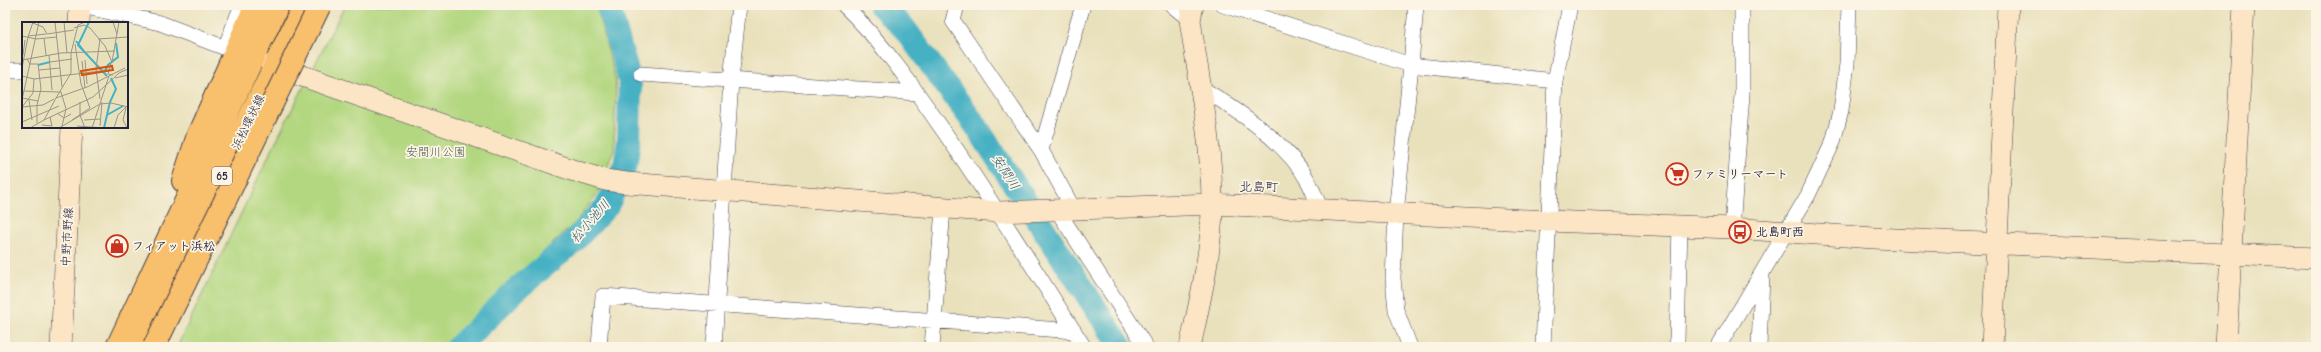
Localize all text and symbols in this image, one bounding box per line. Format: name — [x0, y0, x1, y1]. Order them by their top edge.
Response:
inset map — [22, 22, 128, 128]
street label: 浜松環状線 — [229, 92, 267, 152]
park label: 安間川公園 — [406, 145, 466, 159]
water label: 安間川 — [989, 152, 1023, 192]
supermarket icon: ファミリーマート — [1664, 161, 1690, 187]
road number: 65 — [212, 167, 232, 185]
place label: ファミリーマート — [1692, 167, 1788, 181]
district label: 北島町 — [1239, 179, 1279, 194]
water label: 松小池川 — [567, 196, 613, 246]
street label: 中野市野線 — [58, 207, 76, 267]
bus stop icon: 北島町西 — [1727, 219, 1753, 245]
place label: 北島町西 — [1756, 225, 1804, 239]
shop icon: フィアット浜松 — [104, 233, 130, 259]
place label: フィアット浜松 — [132, 239, 215, 253]

